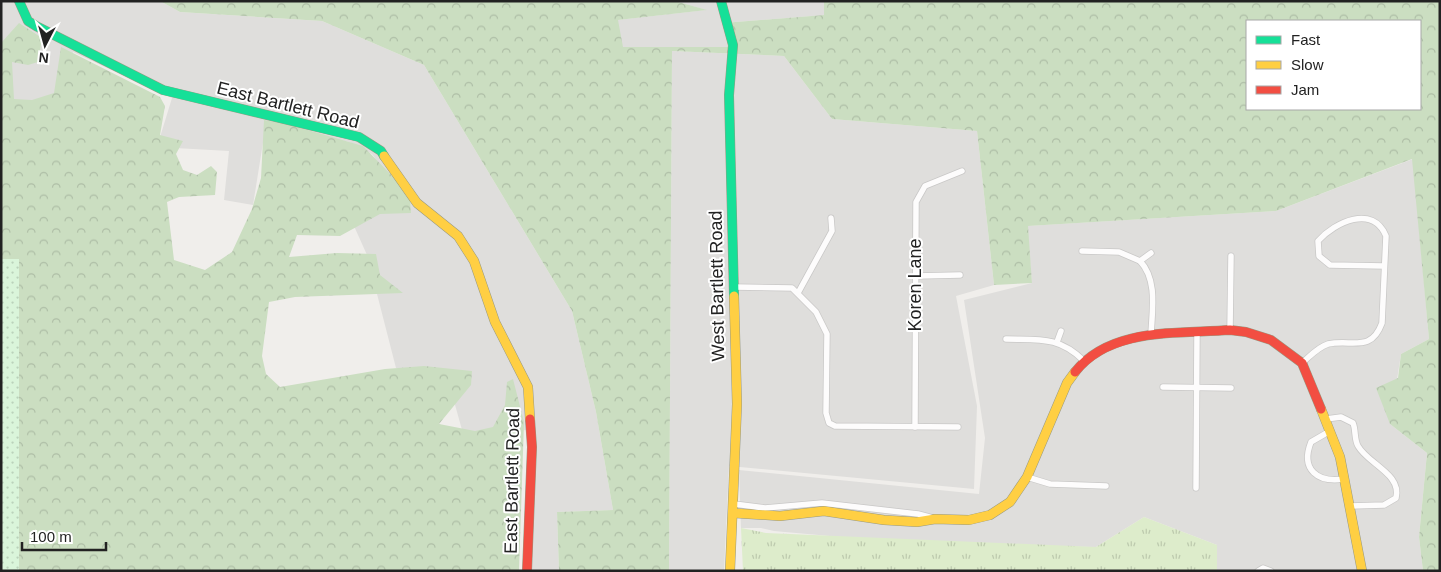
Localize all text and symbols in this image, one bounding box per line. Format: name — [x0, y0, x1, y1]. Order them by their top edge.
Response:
north arrow — [20, 20, 70, 70]
legend — [1246, 20, 1421, 110]
text: Fast — [1291, 31, 1321, 48]
text: N — [38, 49, 50, 66]
text: Slow — [1291, 56, 1324, 73]
street label: East Bartlett Road — [215, 78, 361, 132]
text: Jam — [1291, 81, 1319, 98]
street label: West Bartlett Road — [706, 210, 728, 362]
street label: Koren Lane — [905, 238, 925, 332]
street label: East Bartlett Road — [501, 408, 523, 554]
scale bar — [22, 520, 106, 552]
text: 100 m — [30, 528, 72, 545]

